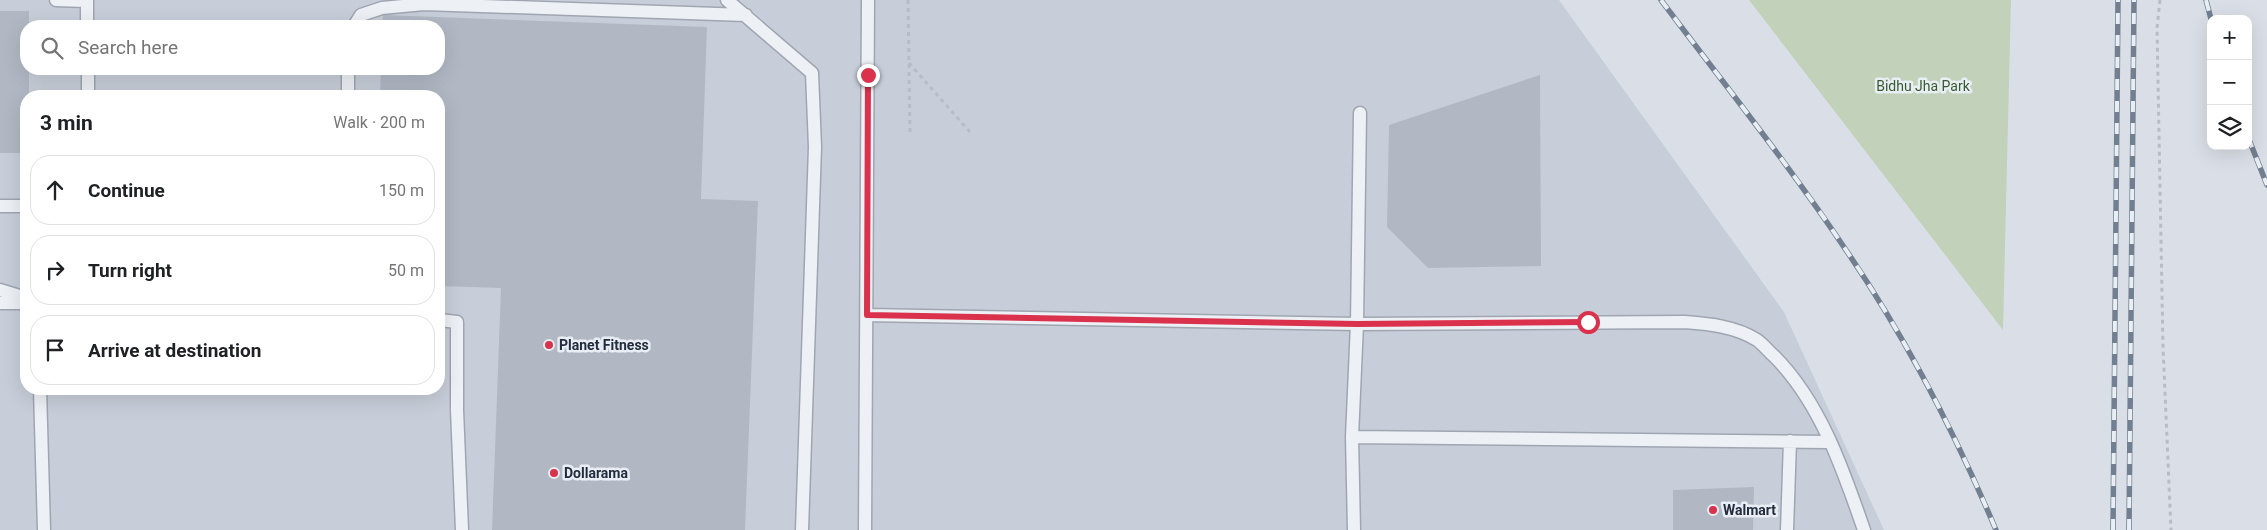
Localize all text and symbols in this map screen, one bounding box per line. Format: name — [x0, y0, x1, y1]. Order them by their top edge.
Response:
map controls — [2207, 15, 2252, 150]
button: + — [2207, 15, 2252, 60]
search box — [20, 20, 445, 75]
icon: search — [38, 34, 66, 62]
text: Search here — [78, 36, 178, 59]
button: − — [2207, 60, 2252, 105]
route end — [857, 64, 880, 87]
park label: Bidhu Jha Park — [1876, 78, 1971, 94]
button: layers — [2207, 105, 2252, 150]
text: 3 min — [40, 111, 93, 135]
text: Walk · 200 m — [333, 113, 425, 132]
icon: ahead — [41, 176, 69, 204]
text: Continue — [88, 179, 165, 202]
text: 150 m — [379, 181, 424, 200]
icon: right — [41, 256, 69, 284]
text: Turn right — [88, 259, 172, 282]
text: 50 m — [388, 261, 424, 280]
route start — [1577, 311, 1600, 334]
icon: arrive — [41, 336, 69, 364]
place label: Planet Fitness — [559, 337, 649, 353]
text: Arrive at destination — [88, 339, 261, 362]
marker: Planet Fitness — [543, 339, 555, 351]
place label: Dollarama — [564, 465, 628, 481]
marker: Dollarama — [548, 467, 560, 479]
place label: Walmart — [1723, 502, 1776, 518]
marker: Walmart — [1707, 504, 1719, 516]

